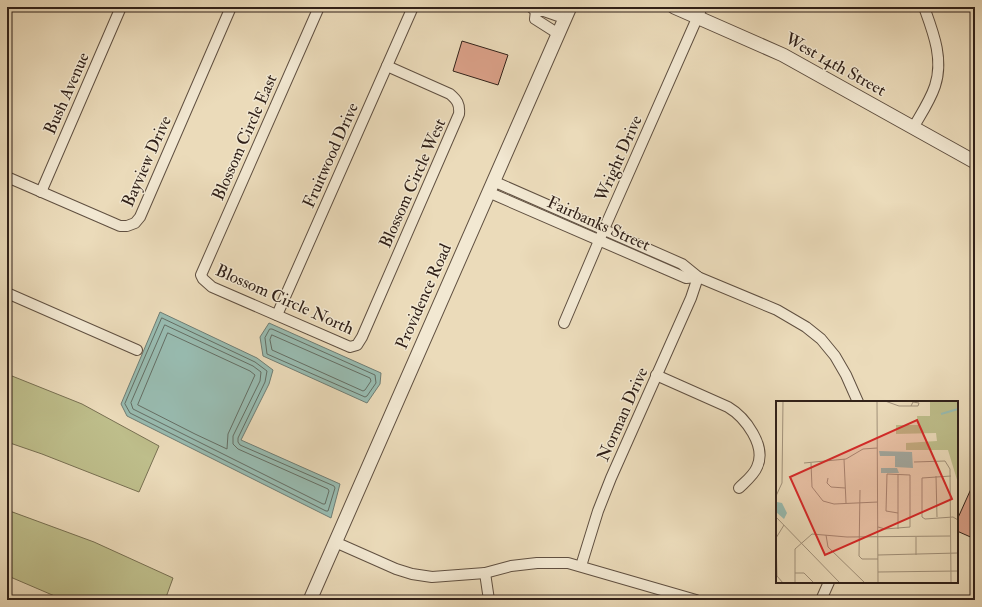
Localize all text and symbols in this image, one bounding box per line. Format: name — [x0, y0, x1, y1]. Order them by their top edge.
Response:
street label: West 14th Street — [781, 28, 890, 101]
street label: Bush Avenue — [39, 49, 94, 137]
street label: Blossom Circle East — [207, 71, 282, 203]
street label: Fruitwood Drive — [298, 99, 363, 211]
street label: Bayview Drive — [117, 112, 177, 210]
street label: Wright Drive — [590, 112, 647, 205]
street label: Blossom Circle West — [375, 115, 451, 251]
street label: Fairbanks Street — [544, 191, 654, 256]
street label: Providence Road — [391, 240, 456, 352]
street label: Blossom Circle North — [213, 260, 357, 339]
street label: Norman Drive — [592, 364, 653, 465]
inset map — [776, 401, 958, 583]

